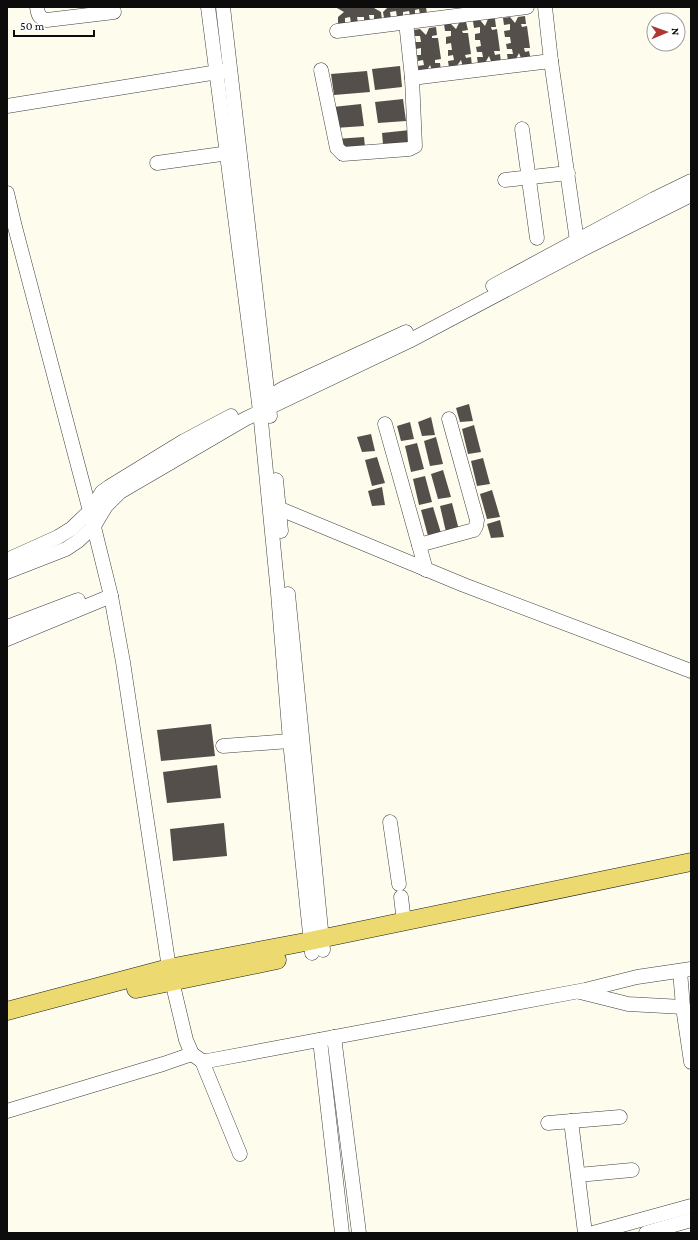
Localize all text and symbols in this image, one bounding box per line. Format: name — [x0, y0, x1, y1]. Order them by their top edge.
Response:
scale bar — [14, 12, 94, 38]
north arrow — [646, 12, 686, 52]
text: 50 m — [20, 19, 45, 33]
text: N — [670, 28, 682, 36]

